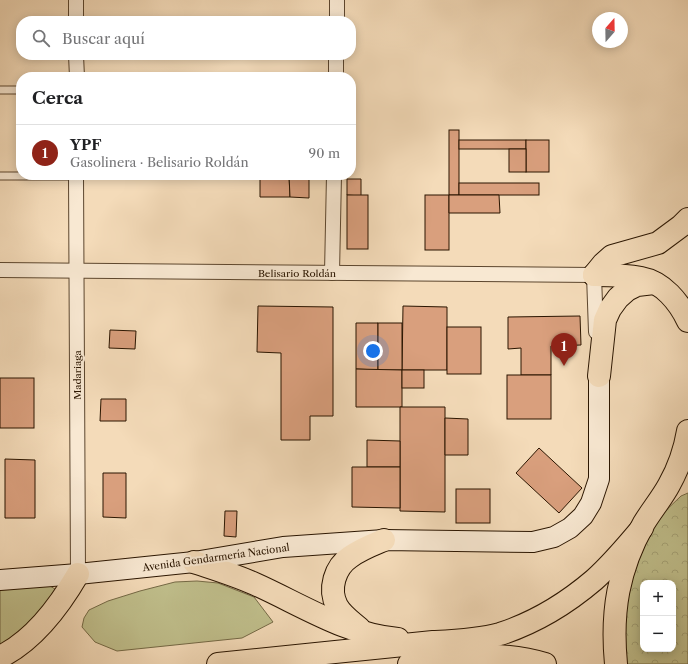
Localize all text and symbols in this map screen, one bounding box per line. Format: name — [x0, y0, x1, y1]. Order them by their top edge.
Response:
north arrow — [592, 12, 628, 48]
search box — [16, 16, 356, 60]
icon: search — [30, 27, 52, 49]
text: Buscar aquí — [62, 29, 145, 48]
text: Cerca — [32, 88, 83, 108]
text: YPF — [70, 135, 101, 154]
text: 1 — [42, 145, 48, 161]
text: 90 m — [309, 145, 340, 161]
text: Gasolinera · Belisario Roldán — [70, 154, 249, 170]
street label: Belisario Roldán — [258, 267, 337, 280]
pin: 1 — [551, 333, 577, 366]
your location — [363, 341, 383, 361]
street label: Madariaga — [71, 349, 84, 400]
street label: Avenida Gendarmería Nacional — [141, 541, 290, 574]
map controls — [640, 580, 676, 652]
button: + — [640, 580, 676, 616]
button: − — [640, 616, 676, 652]

